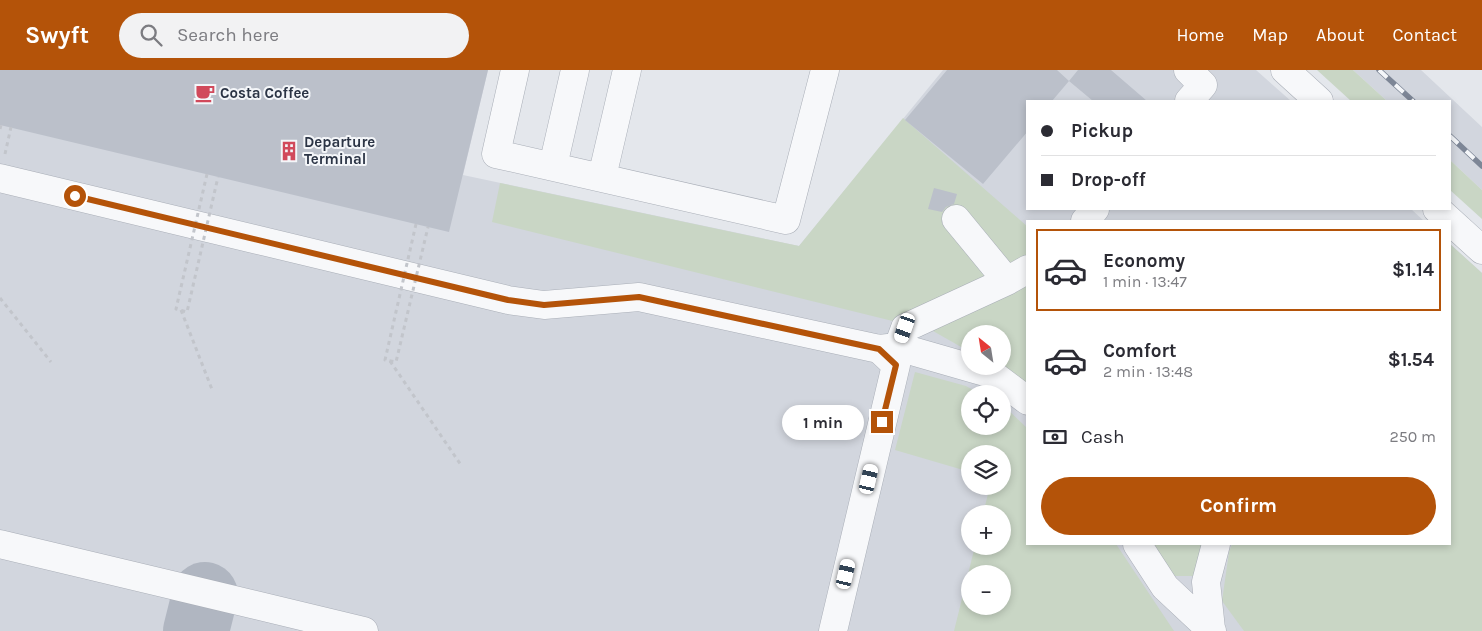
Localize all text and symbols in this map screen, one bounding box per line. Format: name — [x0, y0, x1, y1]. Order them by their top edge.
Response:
search box — [119, 13, 469, 58]
text: Swyft — [25, 21, 89, 49]
icon: search — [137, 21, 165, 49]
text: Search here — [177, 24, 279, 46]
text: Home — [1176, 24, 1224, 46]
text: Map — [1252, 24, 1288, 46]
text: About — [1316, 24, 1365, 46]
text: Contact — [1393, 24, 1457, 46]
cafe icon: Costa Coffee — [194, 82, 216, 104]
place label: Costa Coffee — [220, 84, 309, 102]
text: Pickup — [1071, 120, 1133, 142]
place label: Departure Terminal — [304, 133, 375, 168]
building icon: Departure Terminal — [278, 140, 300, 162]
text: Drop-off — [1071, 169, 1146, 191]
route start — [64, 185, 86, 207]
icon: car — [1043, 248, 1088, 293]
text: Economy — [1103, 250, 1185, 272]
text: $1.14 — [1392, 259, 1434, 281]
text: 1 min · 13:47 — [1103, 272, 1187, 291]
car — [893, 311, 916, 345]
north arrow — [961, 325, 1011, 375]
map controls — [961, 325, 1011, 615]
icon: car — [1043, 338, 1088, 383]
text: Comfort — [1103, 340, 1177, 362]
text: $1.54 — [1388, 349, 1434, 371]
text: 2 min · 13:48 — [1103, 362, 1193, 381]
button: locate — [961, 385, 1011, 435]
callout: 1 min — [782, 404, 864, 440]
route end — [871, 411, 893, 433]
text: 1 min — [803, 413, 843, 432]
icon: cash — [1041, 423, 1069, 451]
text: Cash — [1081, 426, 1125, 448]
text: 250 m — [1389, 427, 1436, 446]
button: layers — [961, 445, 1011, 495]
car — [858, 463, 879, 495]
button: Confirm — [1041, 477, 1436, 535]
button: + — [961, 505, 1011, 555]
car — [835, 558, 856, 590]
button: − — [961, 565, 1011, 615]

